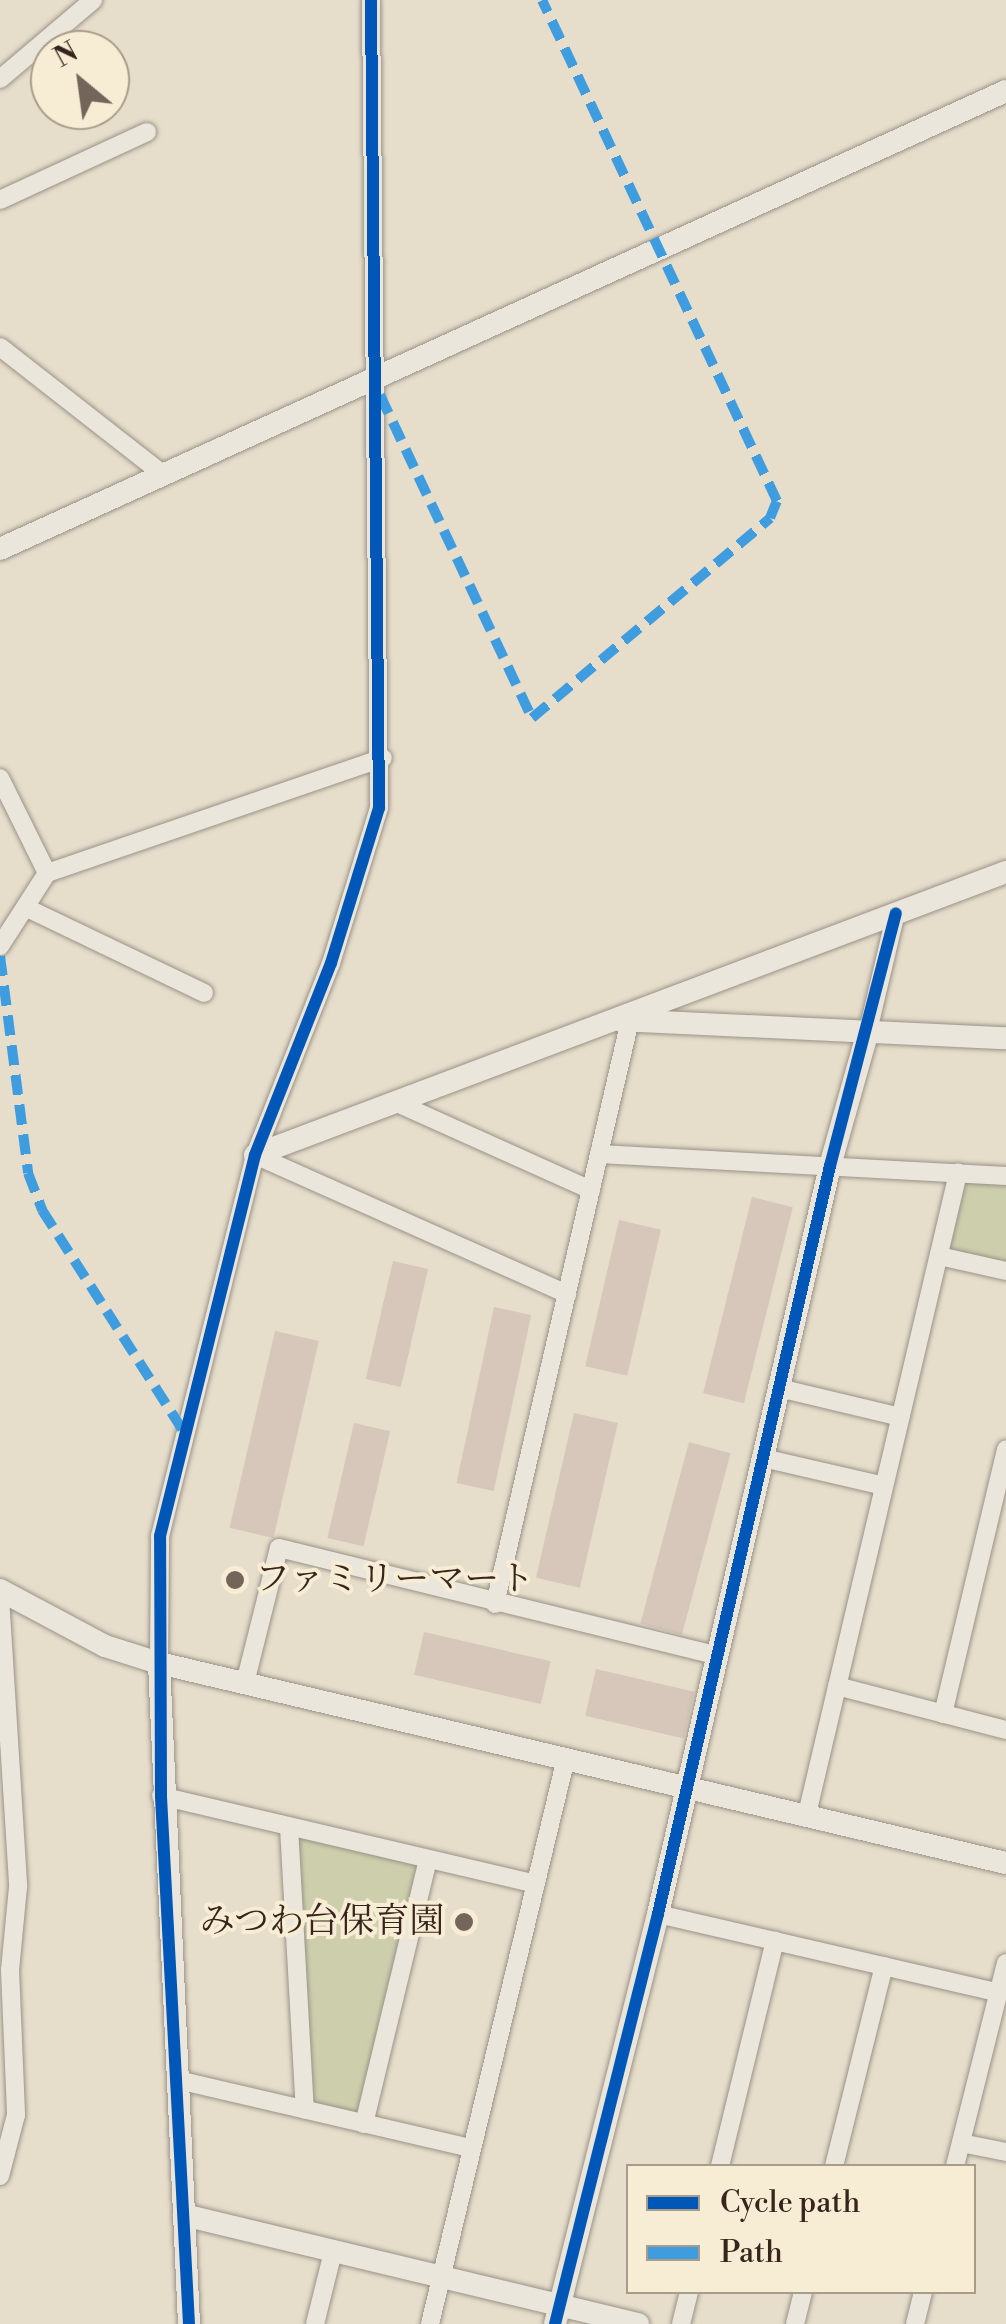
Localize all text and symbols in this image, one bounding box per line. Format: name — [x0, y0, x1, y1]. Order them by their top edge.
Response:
north arrow — [30, 30, 130, 130]
text: N — [48, 34, 84, 76]
place label: ファミリーマート — [255, 1559, 535, 1601]
marker: ファミリーマート — [224, 1569, 246, 1591]
place label: みつわ台保育園 — [199, 1901, 444, 1943]
marker: みつわ台保育園 — [453, 1911, 475, 1933]
legend — [626, 2164, 976, 2294]
text: Cycle path — [720, 2184, 860, 2222]
text: Path — [720, 2234, 783, 2272]

